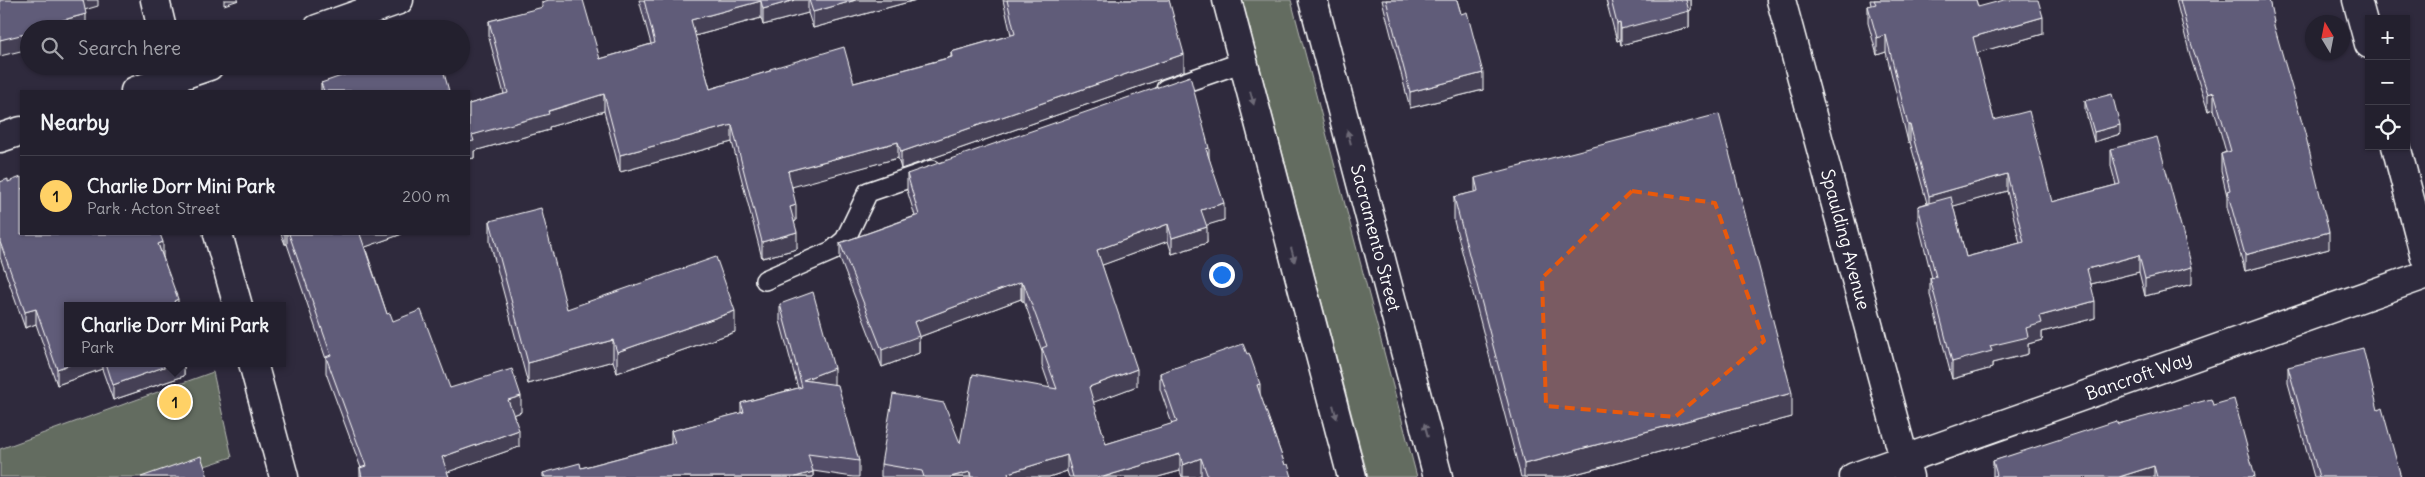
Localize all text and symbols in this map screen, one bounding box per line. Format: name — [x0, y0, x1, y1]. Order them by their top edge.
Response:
north arrow — [2305, 15, 2350, 60]
map controls — [2365, 15, 2410, 150]
button: + — [2365, 15, 2410, 60]
search box — [20, 20, 470, 75]
icon: search — [38, 34, 66, 62]
text: Search here — [78, 36, 181, 60]
button: − — [2365, 60, 2410, 105]
one-way arrow — [1248, 90, 1256, 106]
button: locate — [2365, 105, 2410, 150]
text: Nearby — [40, 109, 110, 136]
one-way arrow — [1345, 130, 1353, 145]
street label: Sacramento Street — [1346, 162, 1406, 314]
street label: Spaulding Avenue — [1816, 166, 1876, 312]
text: Charlie Dorr Mini Park — [87, 174, 275, 198]
text: 1 — [53, 186, 59, 206]
text: 200 m — [402, 186, 450, 206]
text: Park · Acton Street — [87, 198, 220, 218]
one-way arrow — [1289, 248, 1297, 263]
your location — [1209, 262, 1235, 288]
popup — [64, 302, 286, 367]
text: Charlie Dorr Mini Park — [81, 313, 269, 337]
text: Park — [81, 337, 114, 357]
street label: Bancroft Way — [2082, 346, 2195, 405]
pin: 1 — [159, 383, 191, 421]
one-way arrow — [1331, 405, 1339, 420]
one-way arrow — [1422, 422, 1430, 437]

